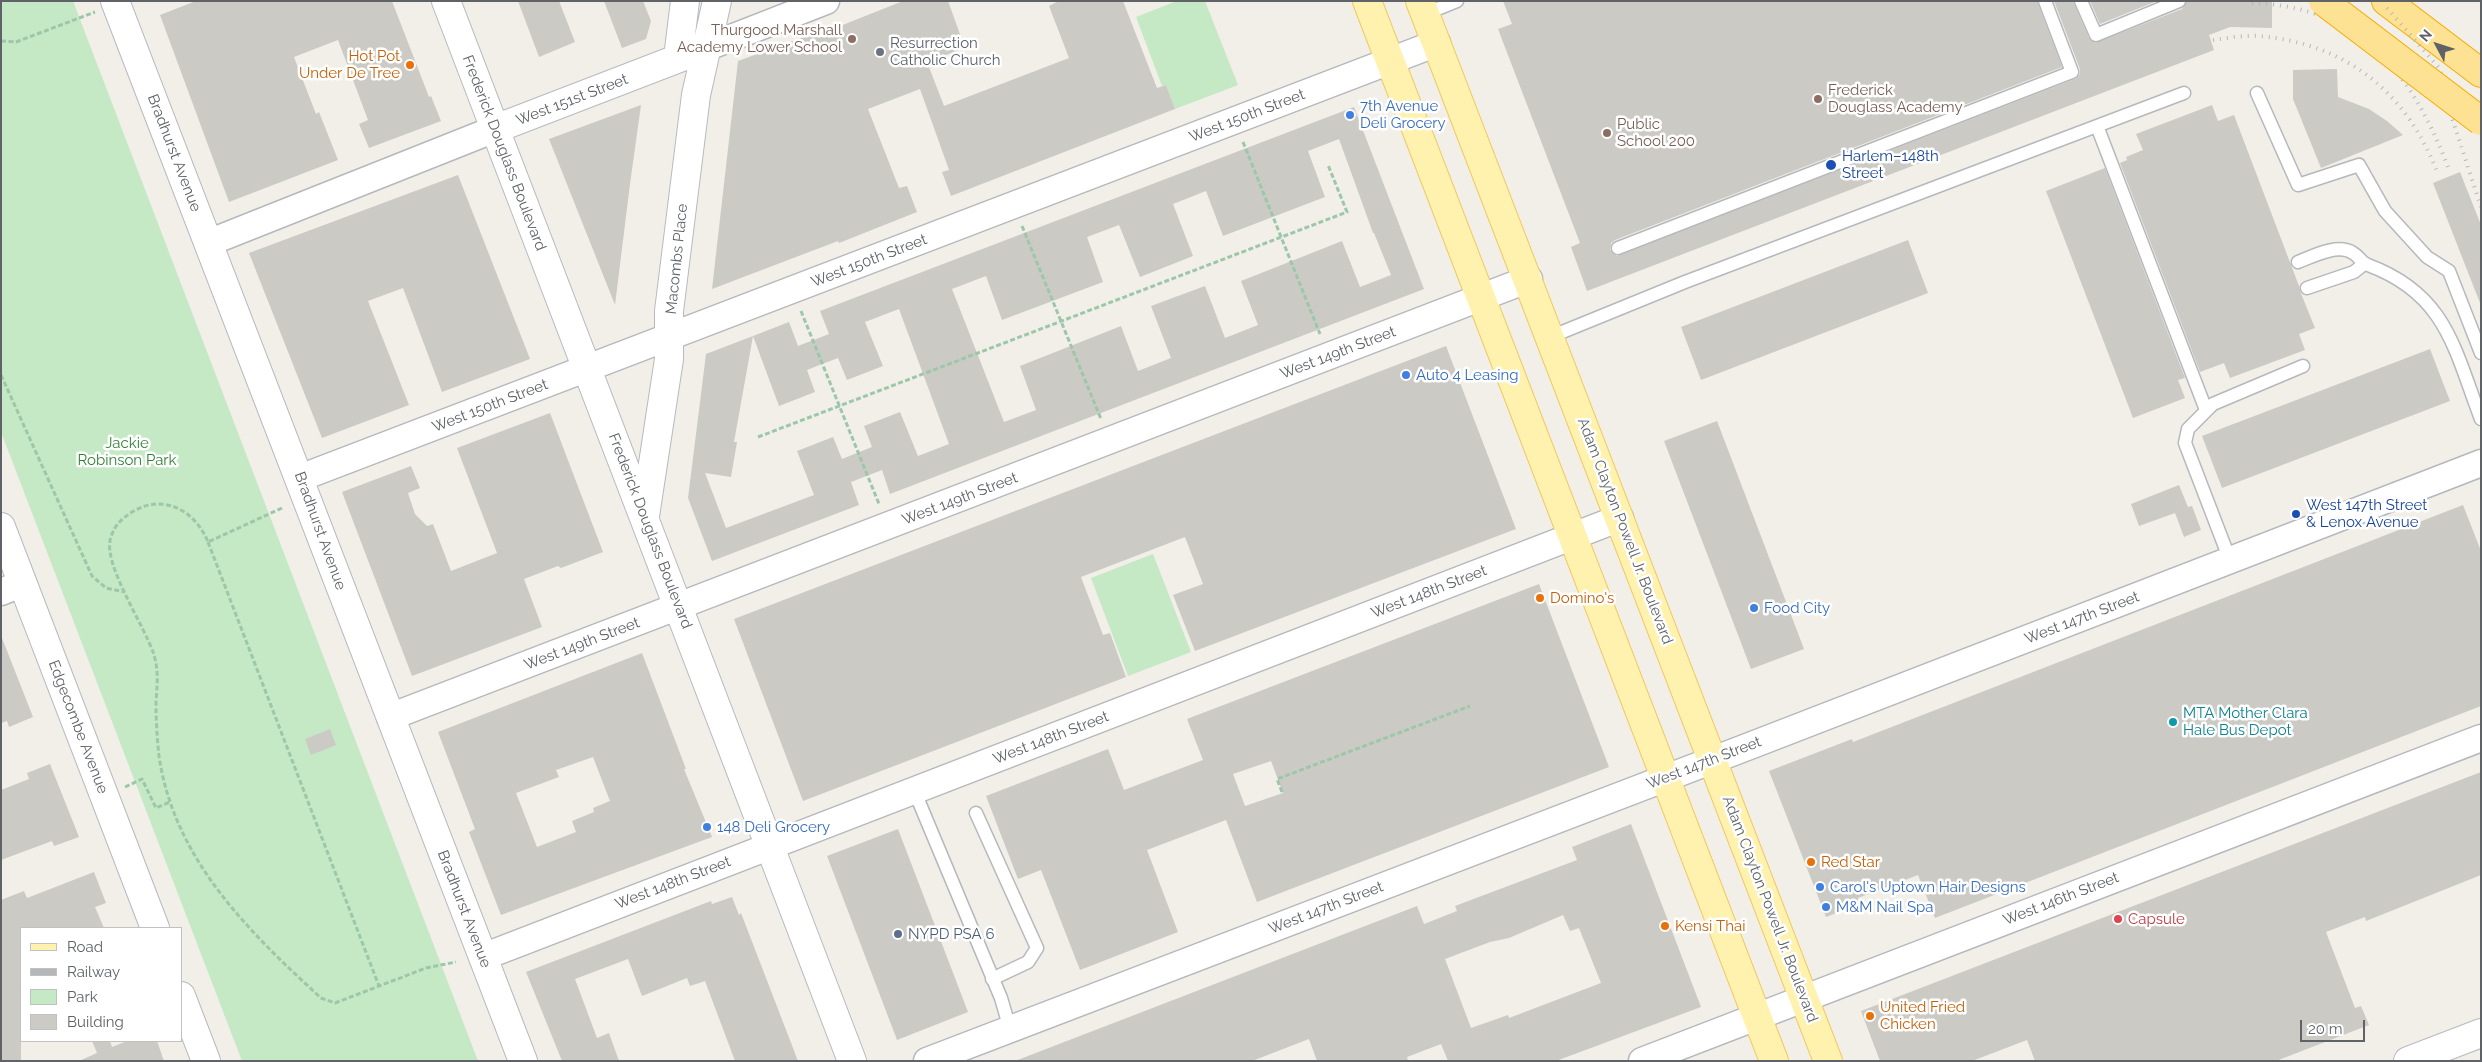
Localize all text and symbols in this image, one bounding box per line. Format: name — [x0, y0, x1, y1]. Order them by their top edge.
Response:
north arrow — [2412, 20, 2462, 70]
place label: Thurgood Marshall Academy Lower School — [677, 21, 842, 56]
text: N — [2416, 26, 2435, 45]
marker: Thurgood Marshall Academy Lower School — [846, 33, 858, 45]
place label: Resurrection Catholic Church — [890, 34, 1000, 69]
marker: Resurrection Catholic Church — [874, 46, 886, 58]
place label: Hot Pot Under De Tree — [299, 47, 400, 82]
street label: Frederick Douglass Boulevard — [458, 53, 550, 253]
marker: Hot Pot Under De Tree — [404, 59, 416, 71]
street label: West 151st Street — [514, 70, 630, 130]
place label: Frederick Douglass Academy — [1828, 81, 1963, 116]
street label: West 150th Street — [1187, 86, 1307, 146]
street label: Bradhurst Avenue — [143, 92, 205, 214]
marker: Frederick Douglass Academy — [1812, 93, 1824, 105]
place label: 7th Avenue Deli Grocery — [1360, 97, 1446, 132]
marker: 7th Avenue Deli Grocery — [1344, 109, 1356, 121]
place label: Public School 200 — [1617, 115, 1695, 150]
marker: Public School 200 — [1601, 127, 1613, 139]
place label: Harlem–148th Street — [1842, 147, 1939, 182]
marker: Harlem–148th Street — [1824, 158, 1838, 172]
street label: Macombs Place — [662, 203, 692, 315]
street label: West 150th Street — [809, 231, 929, 291]
street label: West 149th Street — [1278, 323, 1398, 383]
place label: Auto 4 Leasing — [1416, 366, 1519, 384]
marker: Auto 4 Leasing — [1400, 369, 1412, 381]
street label: West 150th Street — [430, 376, 550, 436]
street label: Adam Clayton Powell Jr. Boulevard — [1573, 415, 1677, 647]
street label: Frederick Douglass Boulevard — [604, 431, 696, 631]
park label: Jackie Robinson Park — [77, 434, 177, 469]
street label: Bradhurst Avenue — [290, 469, 350, 593]
street label: West 149th Street — [900, 469, 1020, 529]
place label: West 147th Street & Lenox Avenue — [2306, 496, 2427, 531]
marker: West 147th Street & Lenox Avenue — [2290, 508, 2302, 520]
street label: West 148th Street — [1369, 562, 1489, 622]
street label: West 147th Street — [2022, 588, 2142, 648]
place label: Domino's — [1550, 589, 1614, 607]
marker: Domino's — [1534, 592, 1546, 604]
place label: Food City — [1764, 599, 1830, 617]
marker: Food City — [1748, 602, 1760, 614]
street label: West 149th Street — [522, 614, 642, 674]
street label: Edgecombe Avenue — [44, 658, 112, 796]
place label: MTA Mother Clara Hale Bus Depot — [2183, 704, 2308, 739]
street label: West 148th Street — [991, 708, 1111, 768]
marker: MTA Mother Clara Hale Bus Depot — [2167, 716, 2179, 728]
street label: West 147th Street — [1644, 733, 1764, 793]
street label: Adam Clayton Powell Jr. Boulevard — [1718, 793, 1822, 1025]
place label: 148 Deli Grocery — [717, 818, 830, 836]
marker: 148 Deli Grocery — [701, 821, 713, 833]
street label: Bradhurst Avenue — [433, 848, 495, 970]
street label: West 148th Street — [613, 853, 733, 913]
place label: Red Star — [1821, 853, 1880, 871]
marker: Red Star — [1805, 856, 1817, 868]
street label: West 146th Street — [2001, 869, 2121, 929]
street label: West 147th Street — [1266, 878, 1386, 938]
place label: Carol's Uptown Hair Designs — [1830, 878, 2026, 896]
marker: Carol's Uptown Hair Designs — [1814, 881, 1826, 893]
place label: M&M Nail Spa — [1836, 898, 1934, 916]
marker: M&M Nail Spa — [1820, 901, 1832, 913]
place label: Capsule — [2128, 910, 2185, 928]
marker: Capsule — [2112, 913, 2124, 925]
place label: Kensi Thai — [1675, 917, 1745, 935]
marker: Kensi Thai — [1659, 920, 1671, 932]
place label: NYPD PSA 6 — [908, 925, 994, 943]
legend — [20, 927, 182, 1042]
marker: NYPD PSA 6 — [892, 928, 904, 940]
text: Road — [67, 938, 103, 956]
text: Railway — [67, 963, 120, 981]
text: Park — [67, 988, 98, 1006]
place label: United Fried Chicken — [1880, 998, 1965, 1033]
marker: United Fried Chicken — [1864, 1010, 1876, 1022]
scale bar — [2302, 1010, 2367, 1042]
text: Building — [67, 1013, 124, 1031]
text: 20 m — [2308, 1020, 2343, 1038]

